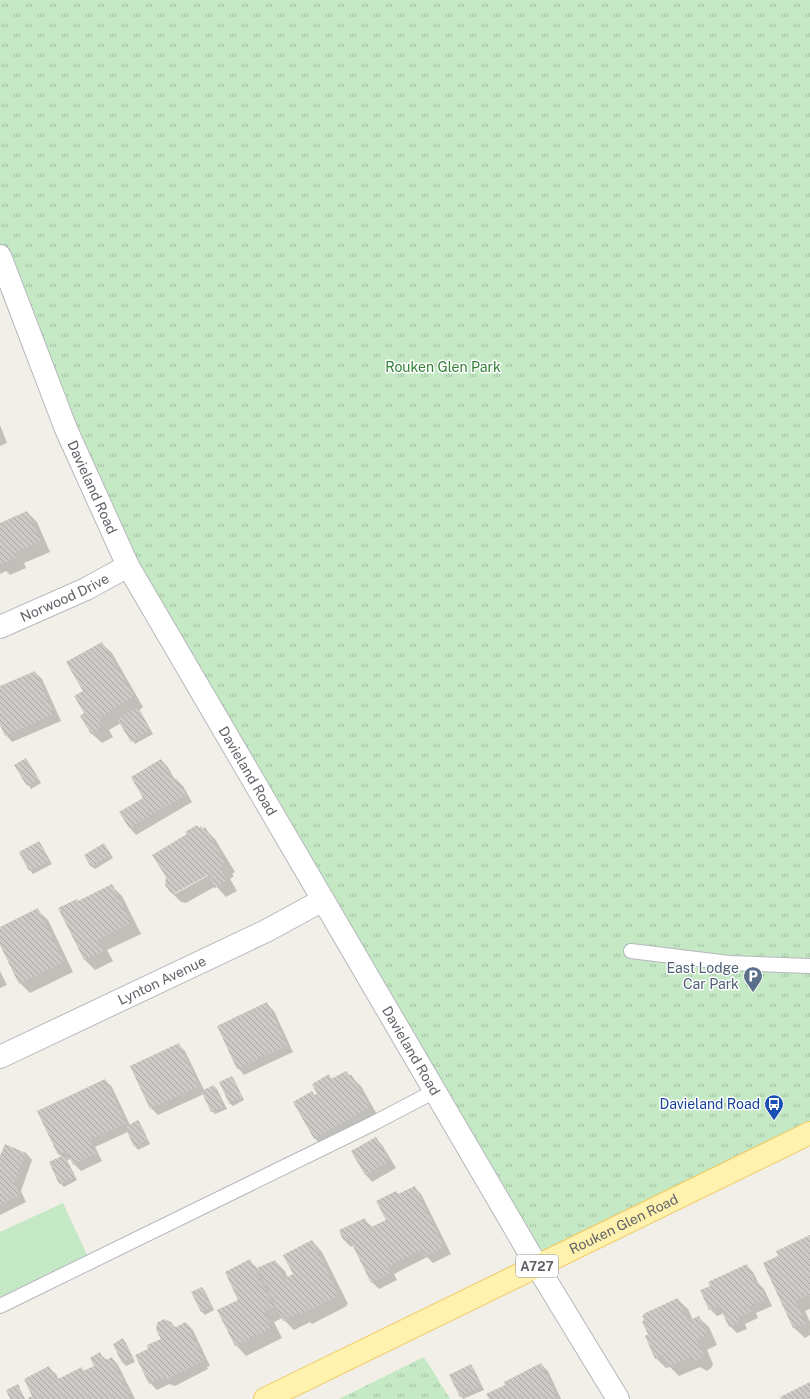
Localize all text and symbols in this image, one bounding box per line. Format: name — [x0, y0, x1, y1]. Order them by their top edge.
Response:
park label: Rouken Glen Park — [385, 359, 501, 375]
street label: Davieland Road — [64, 438, 120, 536]
street label: Norwood Drive — [18, 570, 112, 625]
street label: Davieland Road — [215, 724, 280, 819]
street label: Lynton Avenue — [115, 953, 208, 1008]
place label: East Lodge Car Park — [666, 960, 739, 992]
parking icon: East Lodge Car Park — [742, 965, 764, 993]
street label: Davieland Road — [379, 1003, 444, 1098]
bus stop icon: Davieland Road — [763, 1093, 785, 1121]
place label: Davieland Road — [659, 1096, 760, 1112]
street label: Rouken Glen Road — [567, 1191, 681, 1257]
road number: A727 — [516, 1255, 558, 1277]

